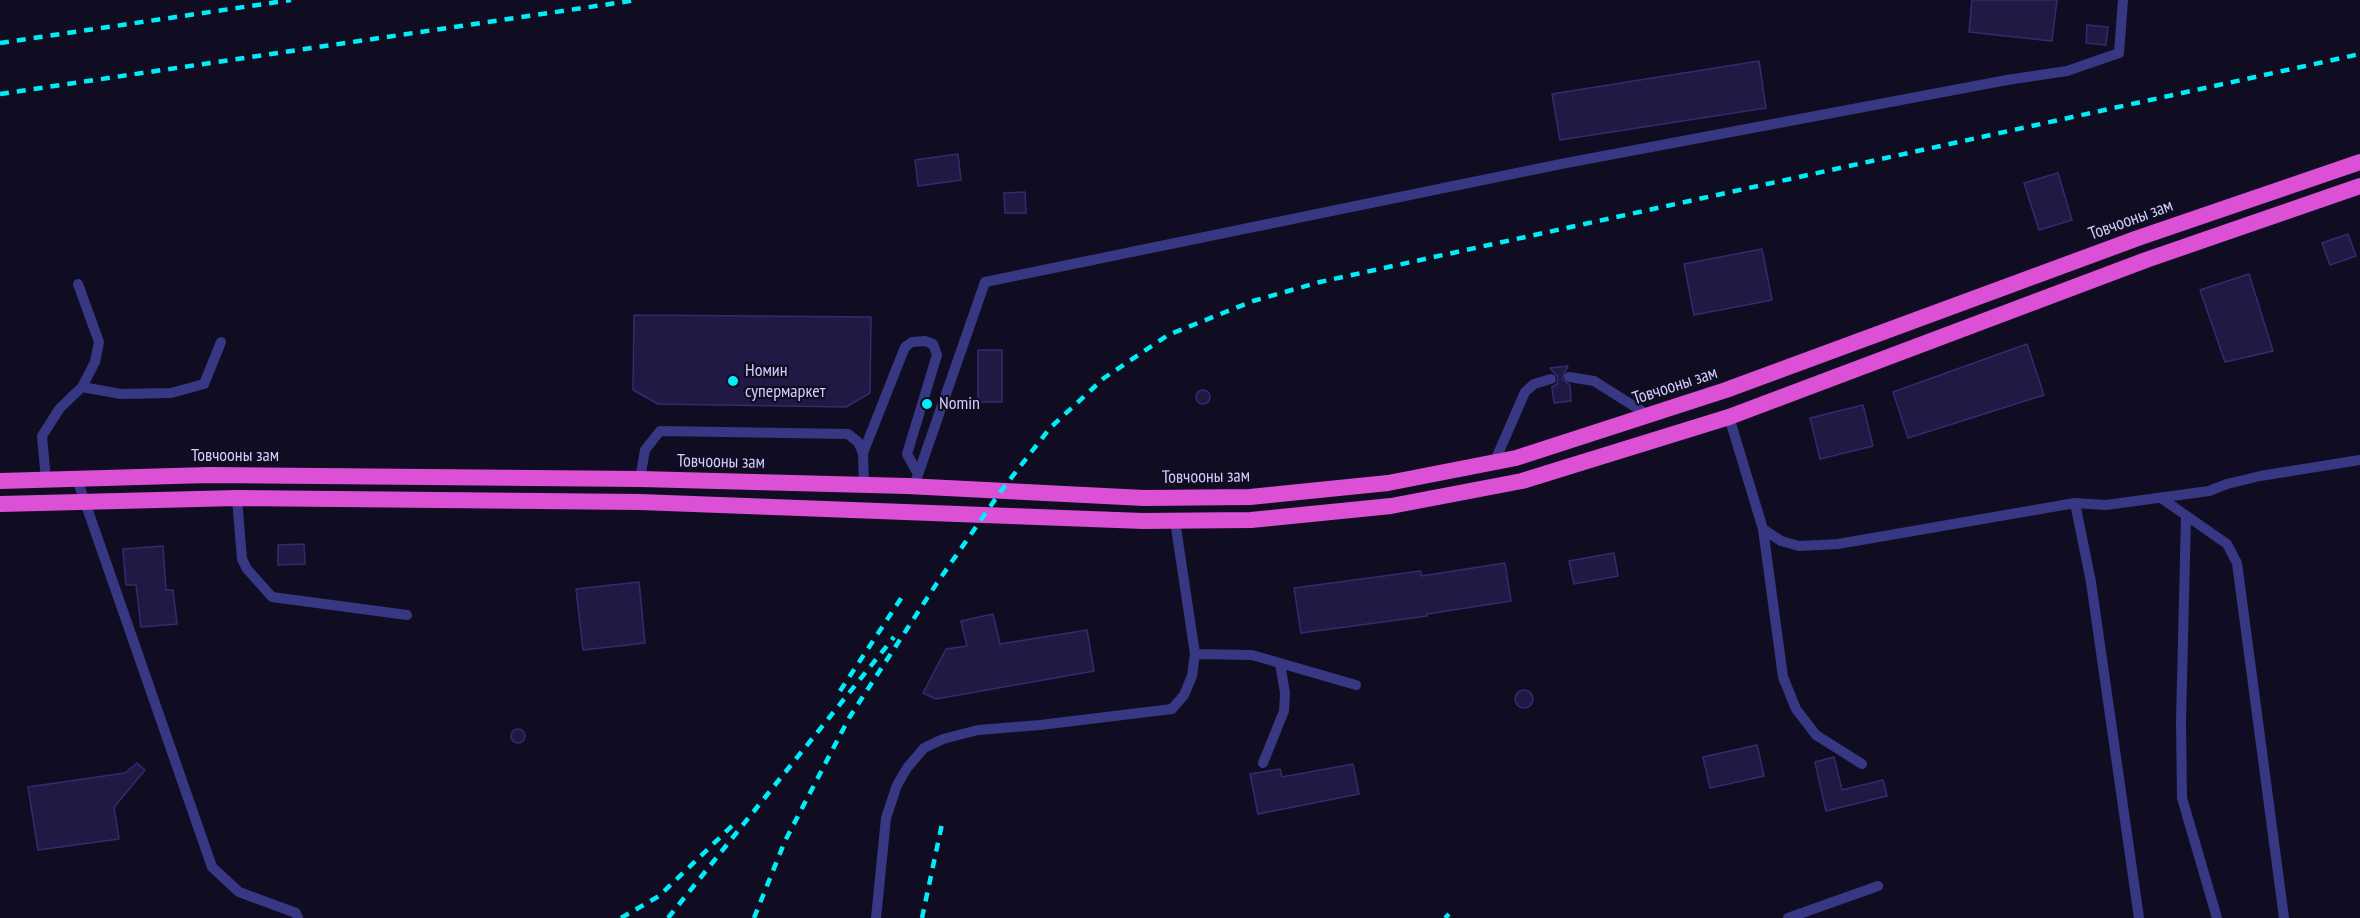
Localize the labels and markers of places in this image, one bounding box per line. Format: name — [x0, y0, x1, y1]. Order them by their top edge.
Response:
place label: Номин супермаркет — [745, 360, 825, 403]
marker: Номин супермаркет — [726, 374, 740, 388]
place label: Nomin — [939, 393, 980, 415]
marker: Nomin — [920, 397, 934, 411]

